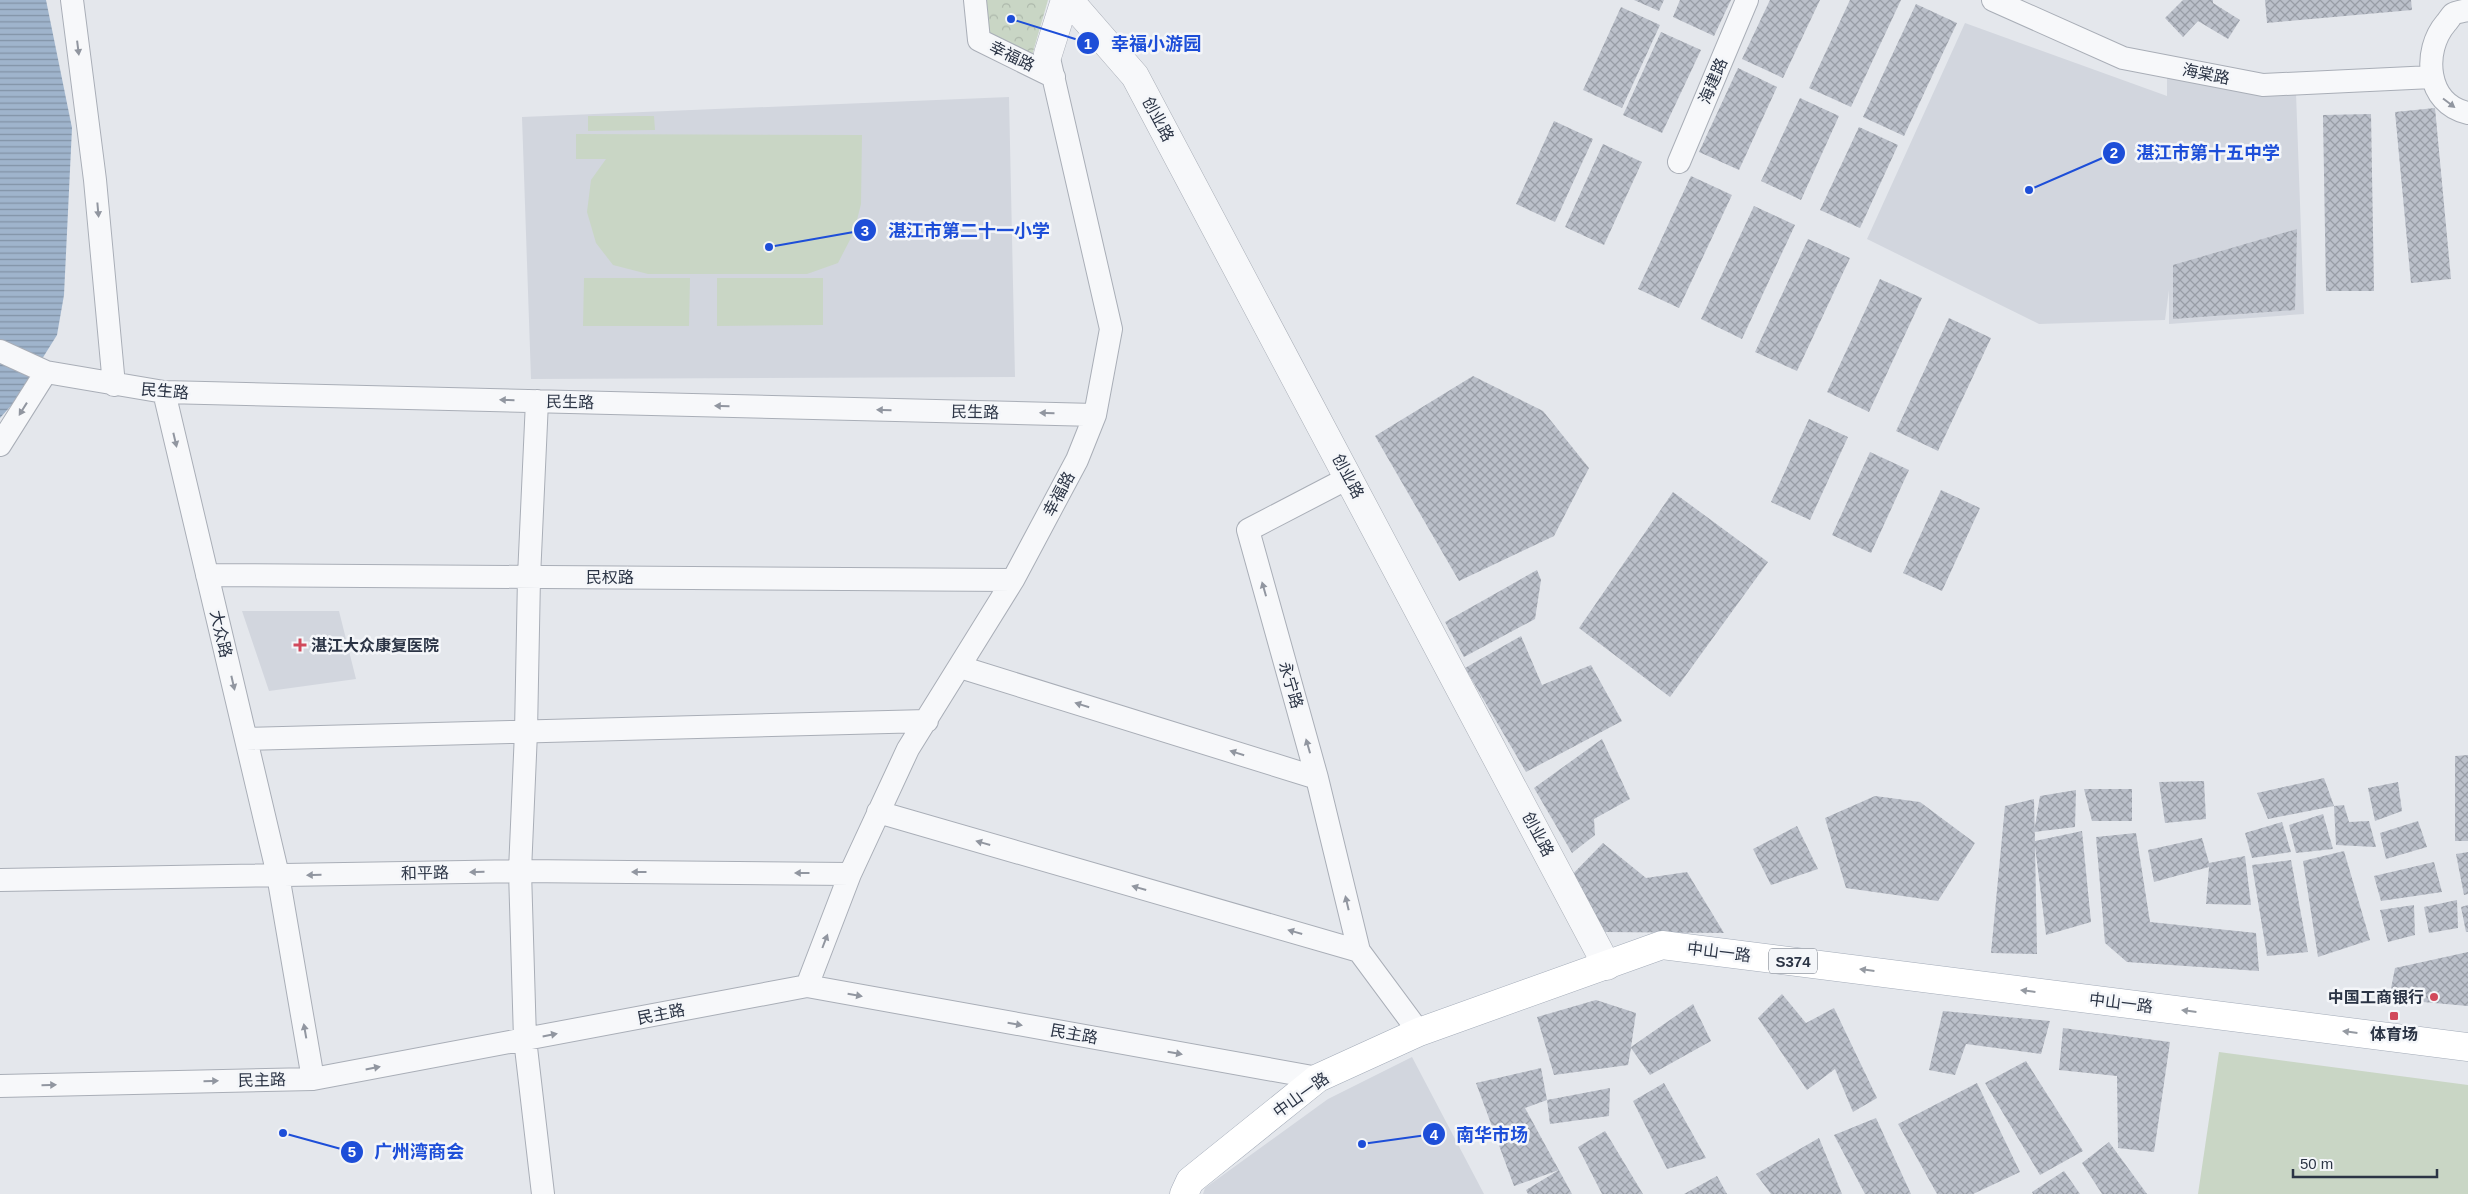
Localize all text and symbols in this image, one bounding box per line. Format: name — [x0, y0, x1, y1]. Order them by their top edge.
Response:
callout: 幸福小游园 — [1076, 27, 1211, 60]
text: 幸福小游园 — [1111, 34, 1201, 54]
text: 1 — [1084, 35, 1092, 52]
street label: 幸福路 — [987, 38, 1037, 74]
one-way arrow — [74, 41, 82, 57]
street label: 海建路 — [1696, 56, 1730, 106]
street label: 海棠路 — [2181, 61, 2231, 87]
street label: 创业路 — [1139, 94, 1177, 144]
one-way arrow — [2442, 98, 2456, 108]
callout: 湛江市第十五中学 — [2101, 136, 2290, 169]
text: 湛江市第十五中学 — [2136, 143, 2280, 163]
text: 2 — [2110, 144, 2118, 161]
one-way arrow — [94, 202, 102, 218]
callout: 湛江市第二十一小学 — [853, 214, 1060, 247]
text: 湛江市第二十一小学 — [888, 221, 1050, 241]
text: 3 — [861, 222, 869, 239]
street label: 民生路 — [140, 380, 190, 402]
street label: 民生路 — [546, 393, 594, 411]
one-way arrow — [498, 396, 514, 404]
one-way arrow — [713, 401, 729, 409]
one-way arrow — [18, 402, 28, 415]
street label: 民生路 — [951, 403, 999, 421]
one-way arrow — [876, 405, 892, 413]
one-way arrow — [1038, 409, 1054, 417]
one-way arrow — [171, 432, 179, 447]
street label: 创业路 — [1329, 451, 1367, 501]
street label: 幸福路 — [1040, 469, 1078, 519]
street label: 民权路 — [586, 569, 634, 586]
one-way arrow — [1260, 582, 1268, 597]
street label: 大众路 — [207, 609, 235, 659]
place label: 湛江大众康复医院 — [311, 637, 439, 654]
marker: 湛江大众康复医院 — [293, 638, 307, 652]
street label: 永宁路 — [1276, 660, 1306, 710]
one-way arrow — [229, 676, 237, 691]
one-way arrow — [1075, 700, 1090, 708]
one-way arrow — [1304, 738, 1312, 753]
one-way arrow — [1230, 749, 1245, 756]
street label: 创业路 — [1519, 809, 1557, 859]
one-way arrow — [975, 838, 990, 846]
street label: 和平路 — [401, 864, 449, 882]
one-way arrow — [468, 868, 484, 876]
one-way arrow — [631, 868, 647, 876]
one-way arrow — [793, 869, 809, 877]
one-way arrow — [306, 871, 322, 879]
one-way arrow — [1131, 883, 1146, 891]
one-way arrow — [1343, 896, 1351, 911]
one-way arrow — [1287, 928, 1302, 936]
one-way arrow — [821, 933, 829, 948]
street label: 中山一路 — [1686, 940, 1752, 964]
road number: S374 — [1769, 948, 1817, 974]
one-way arrow — [1858, 966, 1874, 974]
one-way arrow — [2019, 987, 2035, 995]
place label: 中国工商银行 — [2328, 989, 2424, 1006]
one-way arrow — [848, 991, 863, 999]
street label: 中山一路 — [2088, 991, 2154, 1015]
marker: 中国工商银行 — [2428, 991, 2440, 1003]
street label: 民主路 — [636, 1001, 686, 1027]
one-way arrow — [2181, 1007, 2197, 1015]
marker: 体育场 — [2388, 1010, 2400, 1022]
one-way arrow — [1008, 1020, 1024, 1028]
street label: 民主路 — [1049, 1021, 1099, 1047]
one-way arrow — [300, 1022, 308, 1038]
place label: 体育场 — [2370, 1026, 2418, 1043]
one-way arrow — [2342, 1028, 2358, 1036]
one-way arrow — [542, 1030, 558, 1038]
one-way arrow — [1168, 1049, 1184, 1057]
one-way arrow — [365, 1063, 381, 1071]
street label: 中山一路 — [1270, 1069, 1332, 1121]
street label: 民主路 — [238, 1071, 286, 1089]
one-way arrow — [203, 1077, 219, 1085]
one-way arrow — [41, 1081, 57, 1089]
callout: 南华市场 — [1421, 1118, 1538, 1151]
text: 南华市场 — [1456, 1125, 1528, 1145]
text: 4 — [1430, 1126, 1439, 1143]
callout: 广州湾商会 — [339, 1136, 474, 1169]
text: 广州湾商会 — [374, 1142, 464, 1162]
text: 5 — [348, 1143, 356, 1160]
scale bar — [2293, 1146, 2437, 1178]
text: 50 m — [2300, 1155, 2333, 1172]

